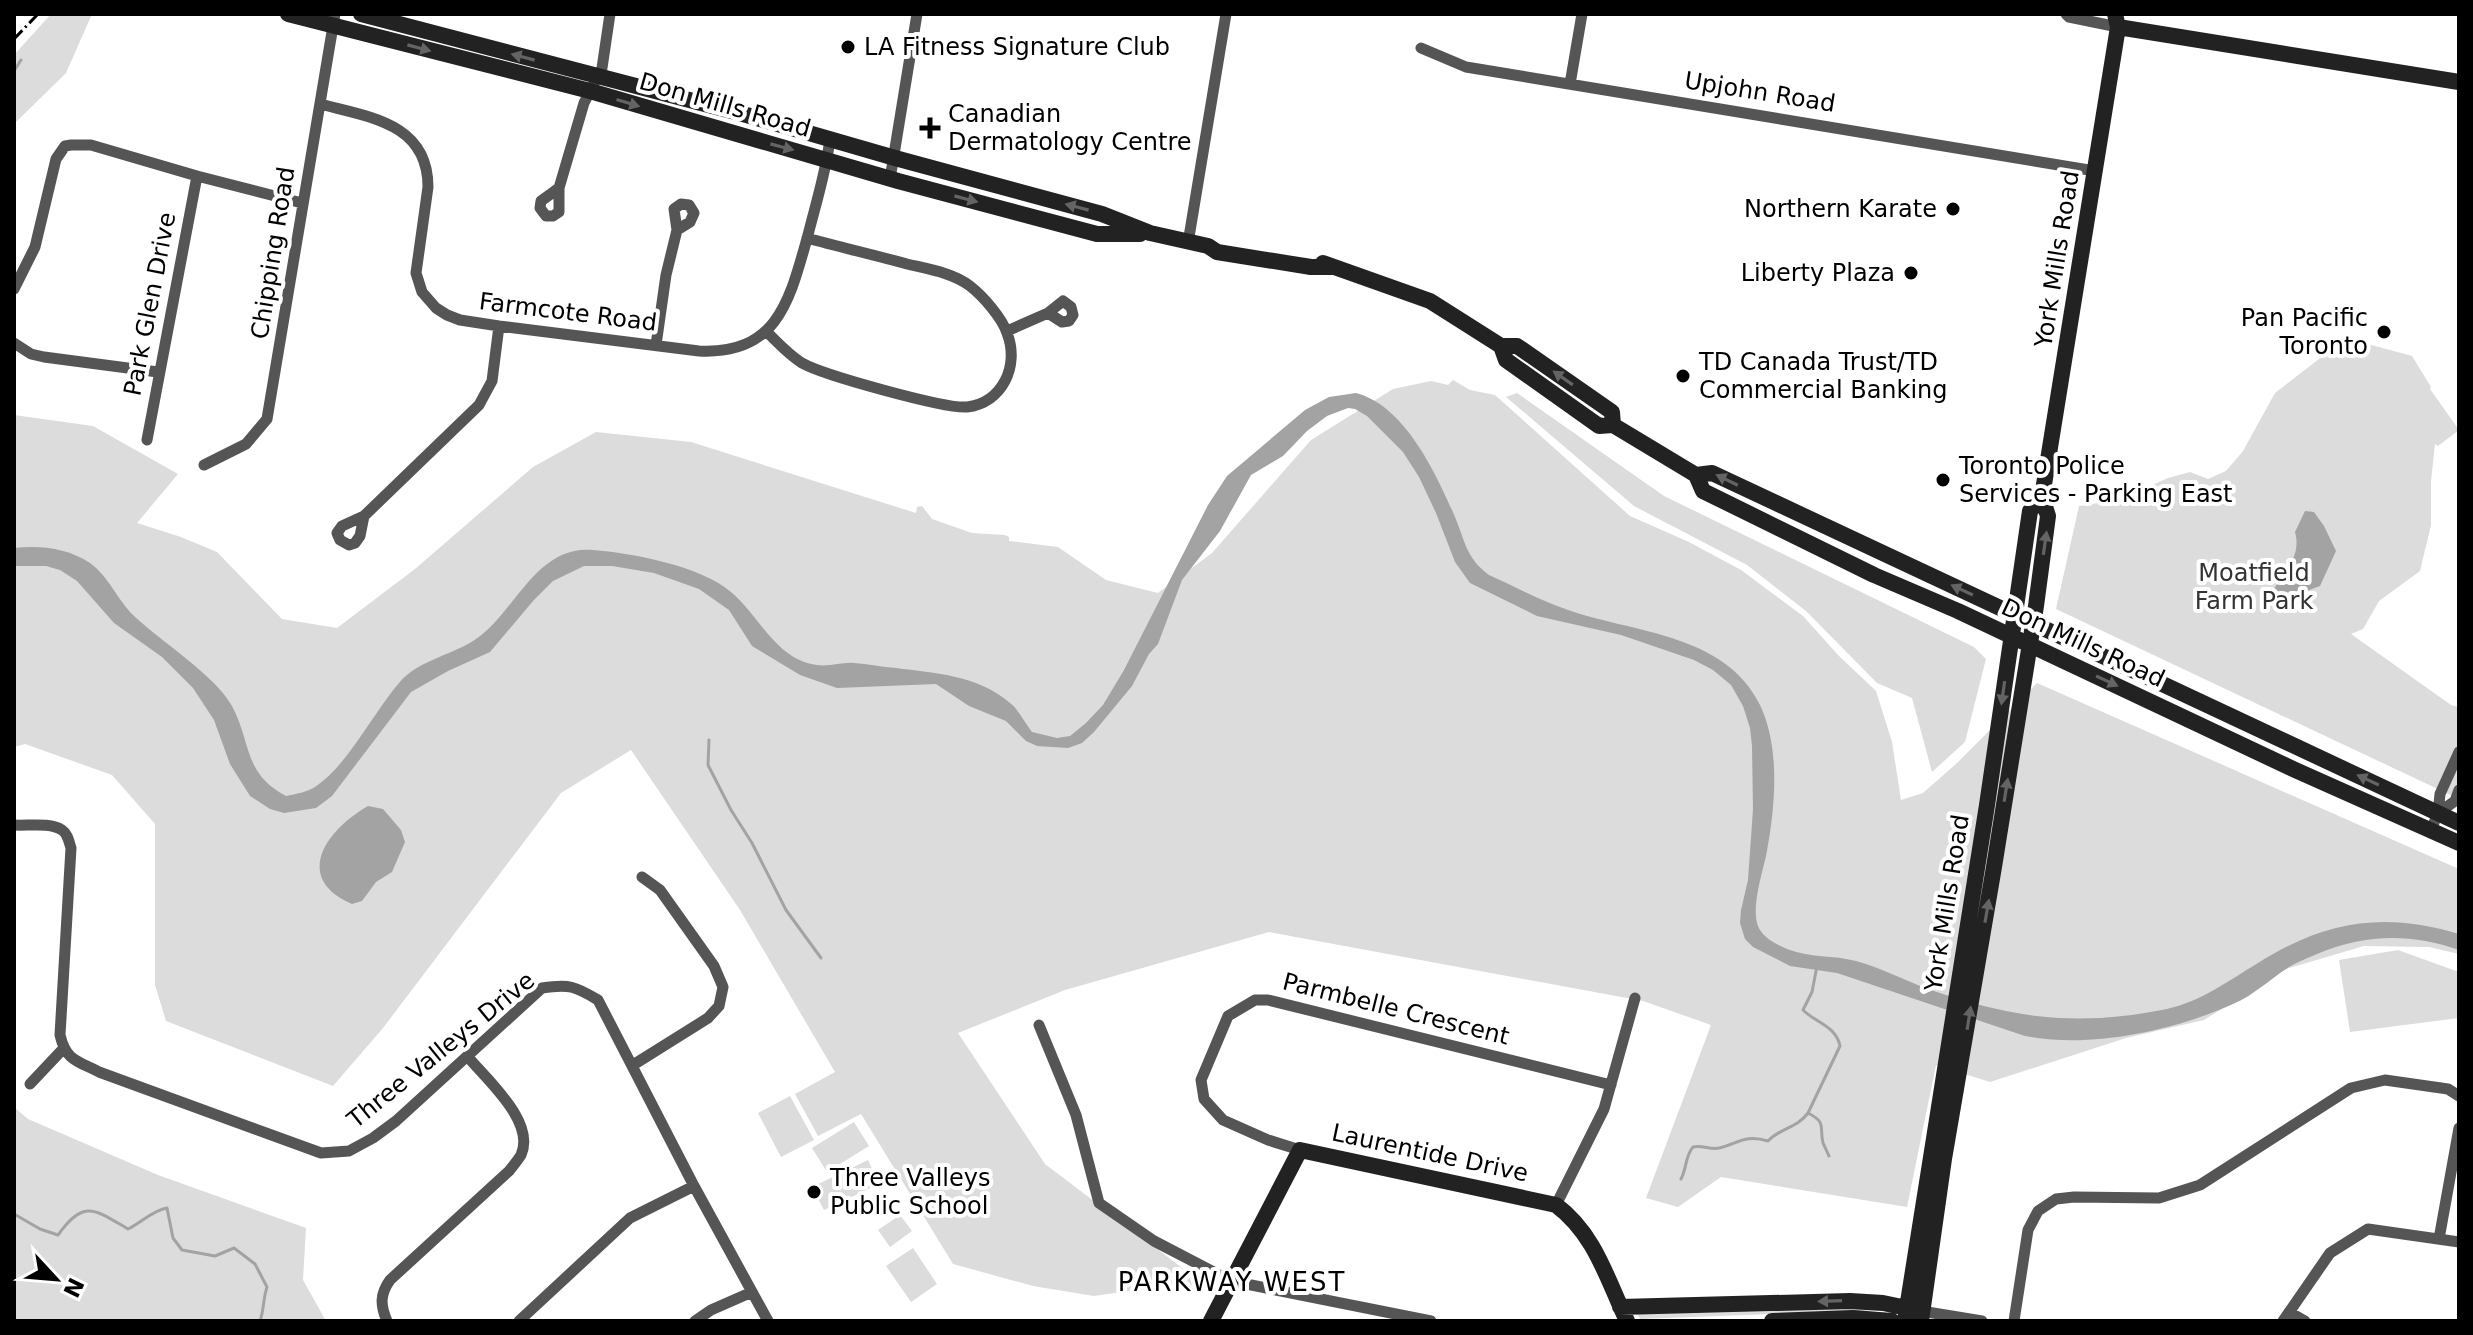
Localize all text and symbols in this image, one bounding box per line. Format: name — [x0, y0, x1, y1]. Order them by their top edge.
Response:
place label: LA Fitness Signature Club — [864, 33, 1170, 61]
marker: LA Fitness Signature Club — [839, 38, 857, 56]
one-way arrow — [406, 42, 431, 54]
one-way arrow — [510, 50, 535, 62]
street label: Upjohn Road — [1683, 66, 1837, 118]
street label: Don Mills Road — [636, 67, 814, 143]
one-way arrow — [617, 97, 641, 110]
place label: Canadian Dermatology Centre — [948, 100, 1192, 156]
marker: Canadian Dermatology Centre — [919, 117, 941, 139]
one-way arrow — [770, 141, 795, 153]
street label: Chipping Road — [246, 165, 300, 341]
street label: York Mills Road — [2029, 169, 2085, 350]
one-way arrow — [953, 194, 978, 206]
place label: Northern Karate — [1744, 195, 1937, 223]
one-way arrow — [1064, 200, 1088, 213]
marker: Northern Karate — [1944, 200, 1962, 218]
street label: Park Glen Drive — [118, 210, 182, 398]
place label: Liberty Plaza — [1741, 259, 1895, 287]
marker: Liberty Plaza — [1902, 264, 1920, 282]
street label: Farmcote Road — [477, 287, 659, 337]
place label: Pan Pacific Toronto — [2241, 304, 2368, 360]
marker: Pan Pacific Toronto — [2375, 323, 2393, 341]
place label: TD Canada Trust/TD Commercial Banking — [1698, 348, 1948, 404]
marker: TD Canada Trust/TD Commercial Banking — [1674, 367, 1692, 385]
one-way arrow — [1553, 371, 1574, 386]
place label: Toronto Police Services - Parking East — [1958, 452, 2233, 508]
marker: Toronto Police Services - Parking East — [1934, 471, 1952, 489]
one-way arrow — [1715, 473, 1739, 487]
one-way arrow — [2039, 530, 2052, 555]
park label: Moatfield Farm Park — [2195, 559, 2313, 615]
one-way arrow — [1951, 583, 1974, 597]
street label: Don Mills Road — [1997, 593, 2169, 693]
one-way arrow — [2096, 674, 2119, 688]
one-way arrow — [1996, 681, 2009, 706]
one-way arrow — [2356, 773, 2380, 787]
one-way arrow — [2000, 777, 2013, 802]
street label: York Mills Road — [1919, 813, 1975, 994]
one-way arrow — [1981, 899, 1994, 924]
street label: Three Valleys Drive — [341, 966, 540, 1135]
street label: Parmbelle Crescent — [1280, 967, 1512, 1051]
one-way arrow — [1963, 1005, 1976, 1030]
street label: Laurentide Drive — [1329, 1118, 1531, 1188]
place label: Three Valleys Public School — [829, 1164, 990, 1220]
marker: Three Valleys Public School — [805, 1183, 823, 1201]
north arrow — [16, 1239, 96, 1319]
district label: PARKWAY WEST — [1118, 1267, 1346, 1297]
text: N — [58, 1274, 89, 1301]
one-way arrow — [1817, 1295, 1842, 1308]

